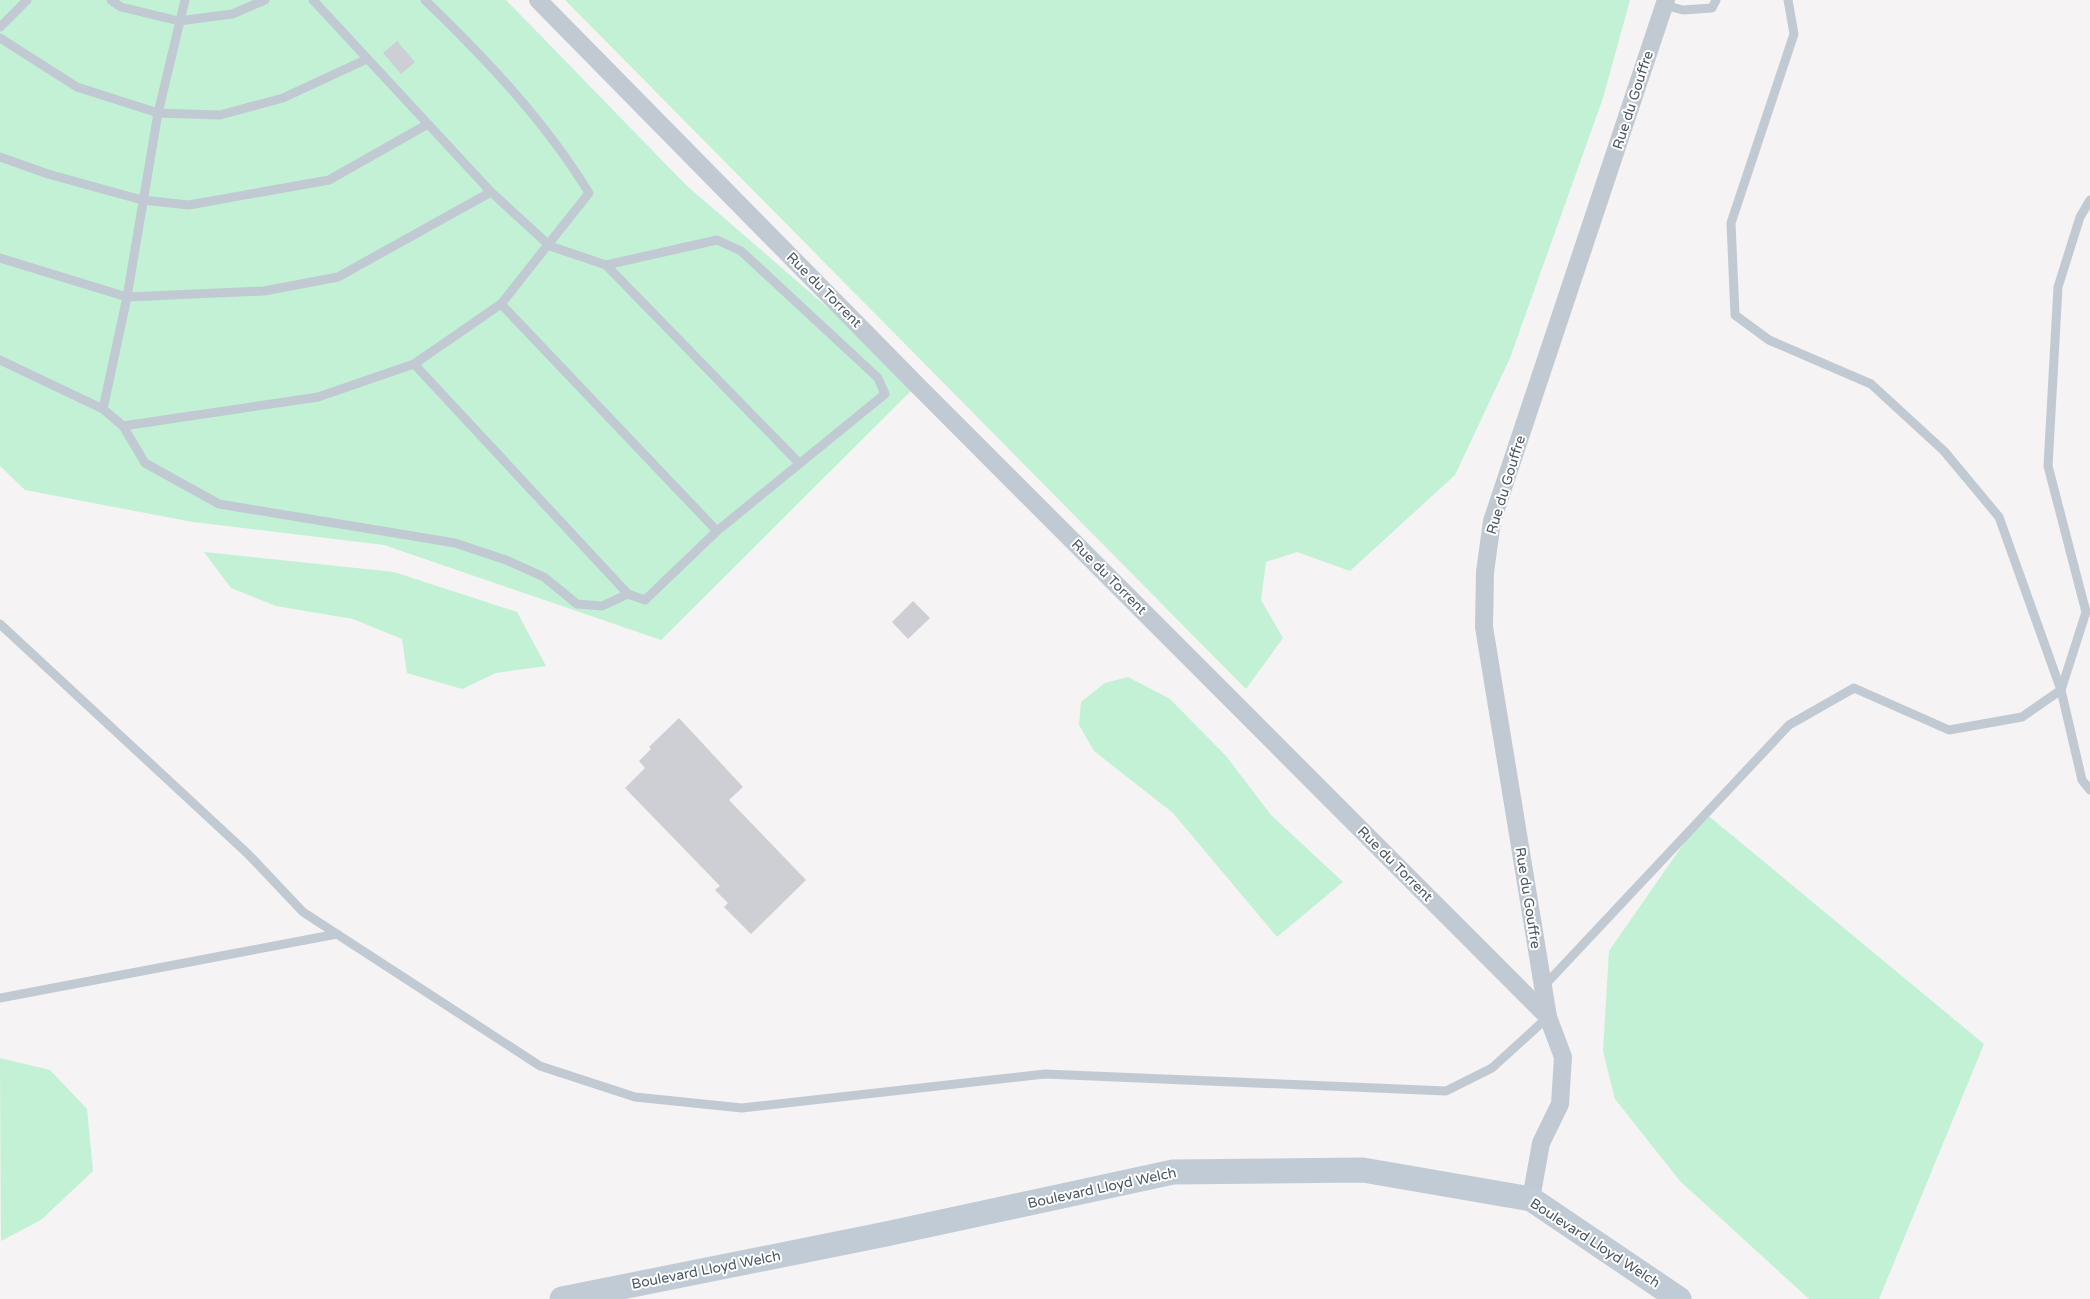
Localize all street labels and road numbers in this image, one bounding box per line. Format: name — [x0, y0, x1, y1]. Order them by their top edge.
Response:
street label: Rue du Gouffre — [1609, 49, 1657, 151]
street label: Rue du Torrent — [783, 249, 866, 332]
street label: Rue du Gouffre — [1483, 433, 1529, 537]
street label: Rue du Torrent — [1068, 536, 1151, 619]
street label: Rue du Torrent — [1354, 823, 1437, 906]
street label: Rue du Gouffre — [1512, 846, 1544, 950]
street label: Boulevard Lloyd Welch — [1026, 1164, 1178, 1212]
street label: Boulevard Lloyd Welch — [1527, 1195, 1663, 1291]
street label: Boulevard Lloyd Welch — [630, 1247, 782, 1293]

